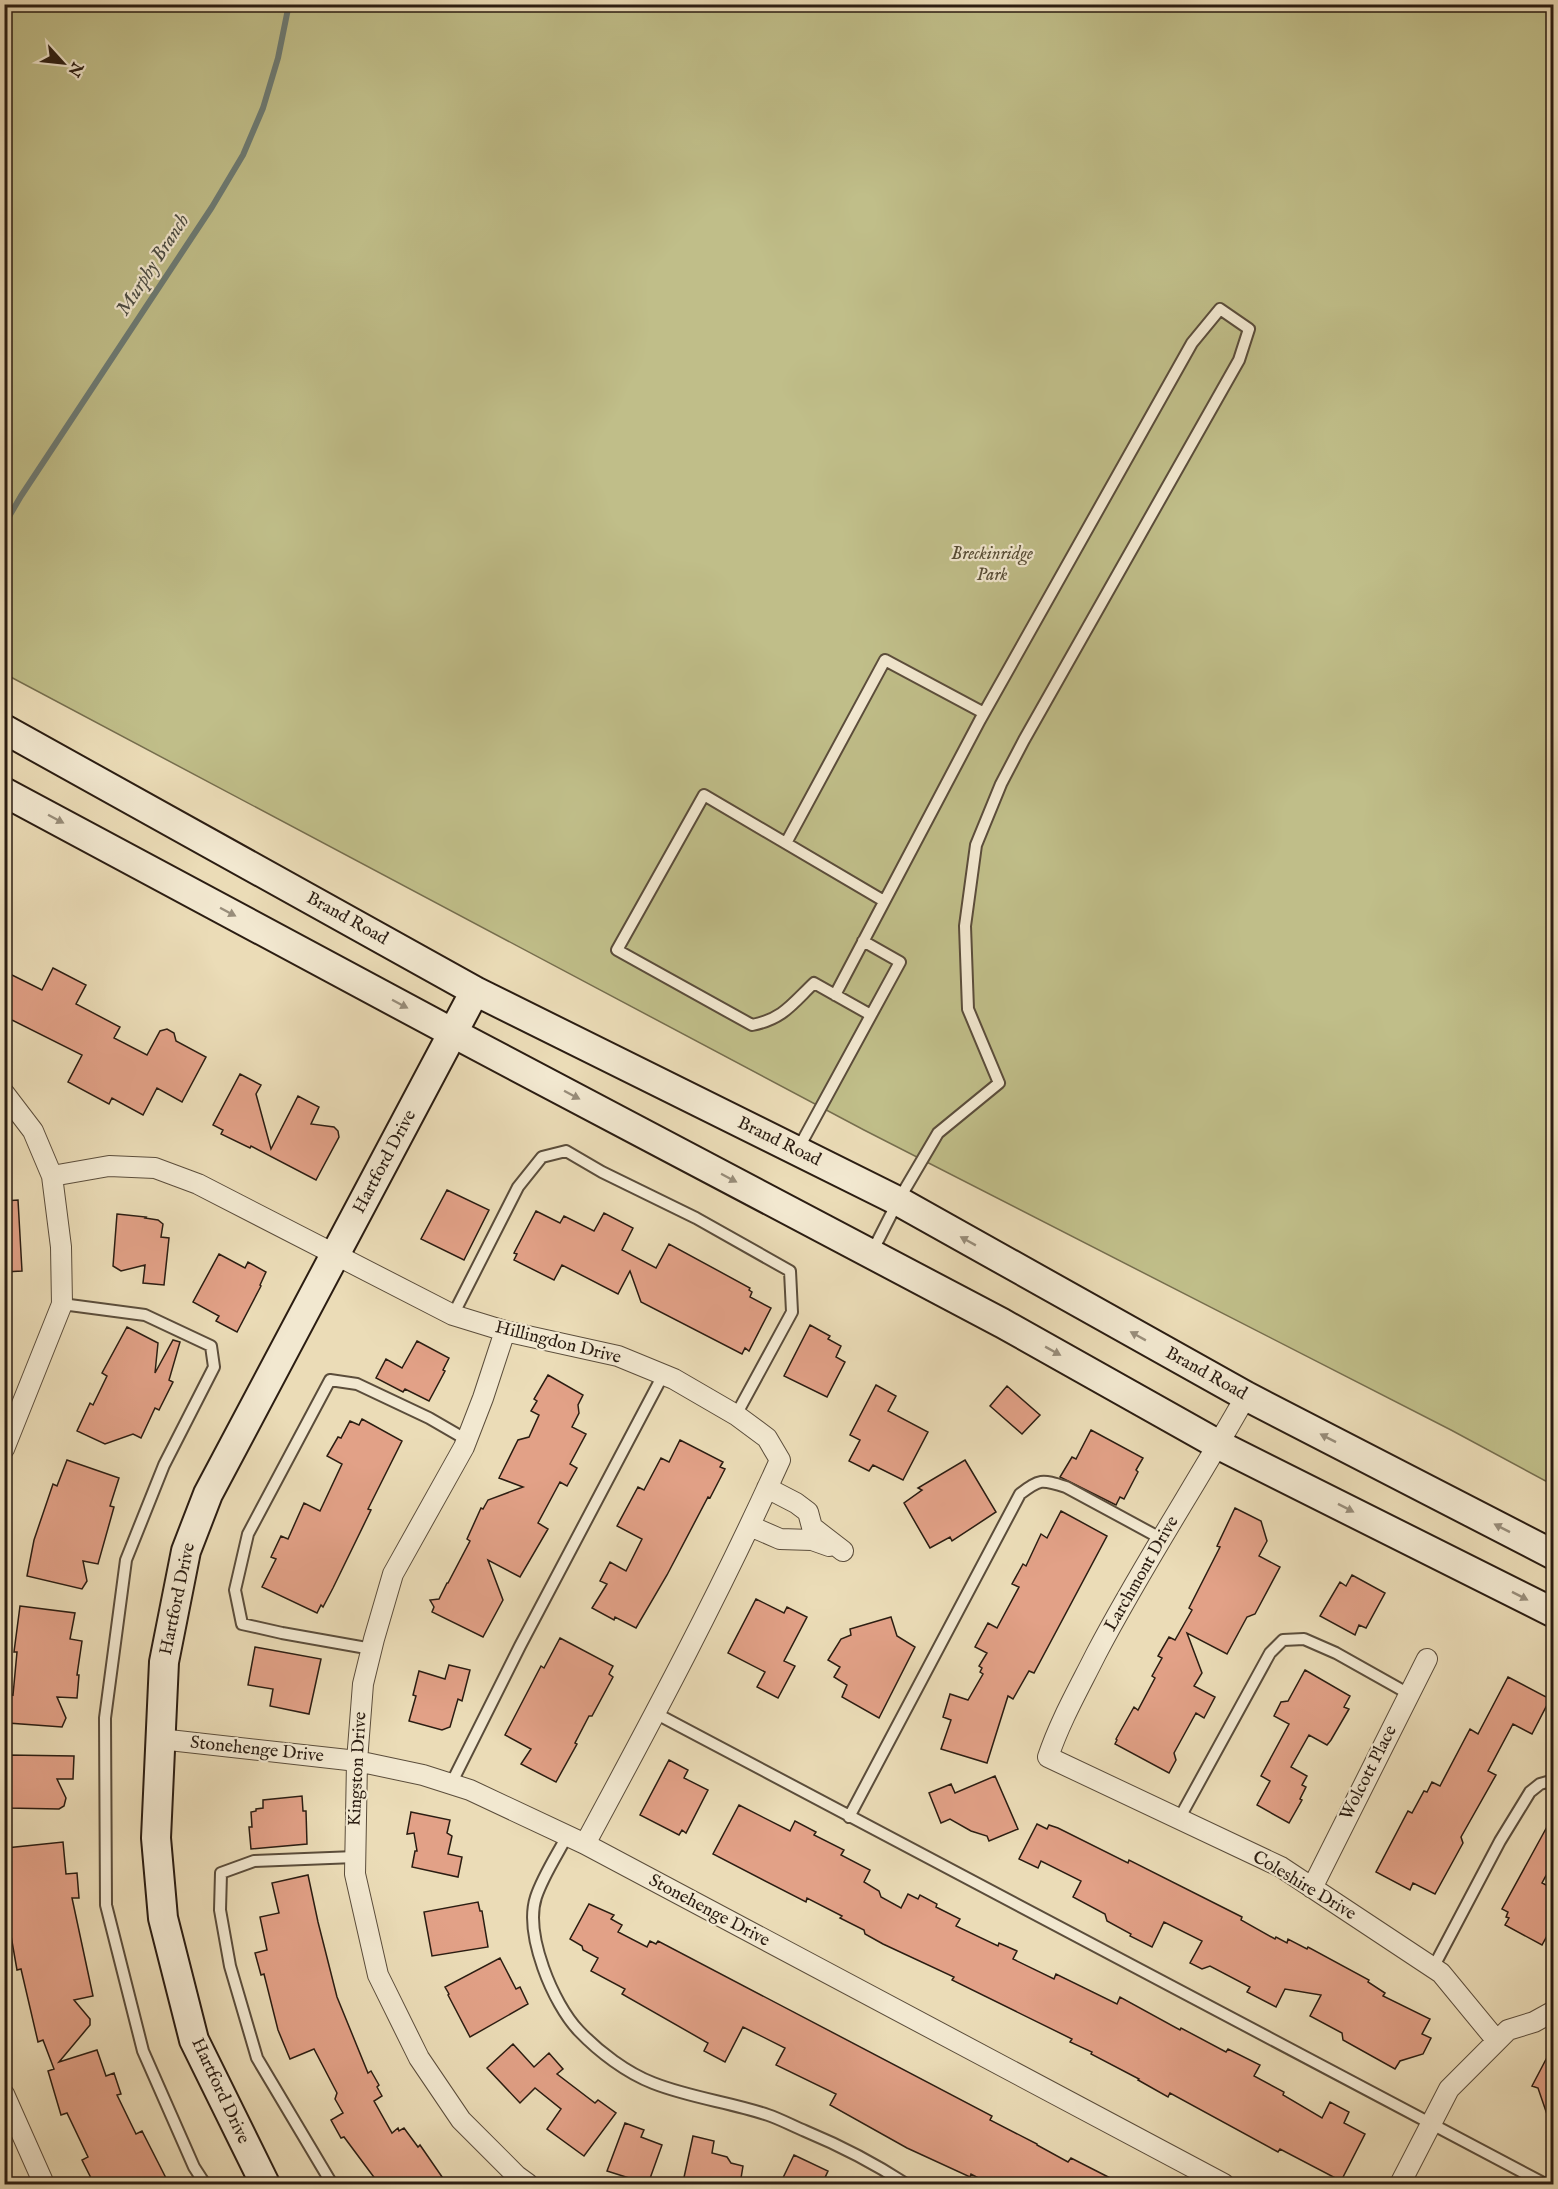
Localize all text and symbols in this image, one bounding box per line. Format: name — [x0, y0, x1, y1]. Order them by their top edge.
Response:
north arrow — [33, 33, 93, 93]
text: N — [62, 57, 87, 80]
water label: Murphy Branch — [111, 209, 195, 320]
park label: Breckinridge Park — [951, 543, 1033, 587]
one-way arrow — [48, 814, 65, 824]
street label: Brand Road — [302, 887, 392, 951]
one-way arrow — [220, 907, 237, 917]
one-way arrow — [391, 999, 408, 1009]
one-way arrow — [564, 1090, 581, 1100]
street label: Hartford Drive — [348, 1106, 422, 1218]
street label: Brand Road — [733, 1112, 825, 1172]
one-way arrow — [720, 1173, 738, 1183]
one-way arrow — [960, 1235, 976, 1246]
street label: Hillingdon Drive — [493, 1316, 623, 1370]
one-way arrow — [1129, 1331, 1146, 1341]
street label: Brand Road — [1161, 1342, 1251, 1406]
one-way arrow — [1045, 1346, 1061, 1357]
one-way arrow — [1320, 1434, 1337, 1443]
one-way arrow — [1338, 1504, 1355, 1513]
street label: Larchmont Drive — [1100, 1512, 1184, 1636]
one-way arrow — [1493, 1523, 1510, 1533]
street label: Hartford Drive — [155, 1541, 201, 1657]
one-way arrow — [1512, 1591, 1529, 1601]
street label: Kingston Drive — [344, 1711, 372, 1827]
street label: Wolcott Place — [1335, 1722, 1403, 1824]
street label: Stonehenge Drive — [189, 1732, 325, 1768]
street label: Coleshire Drive — [1248, 1846, 1360, 1926]
street label: Stonehenge Drive — [644, 1869, 774, 1953]
street label: Hartford Drive — [185, 2034, 255, 2148]

